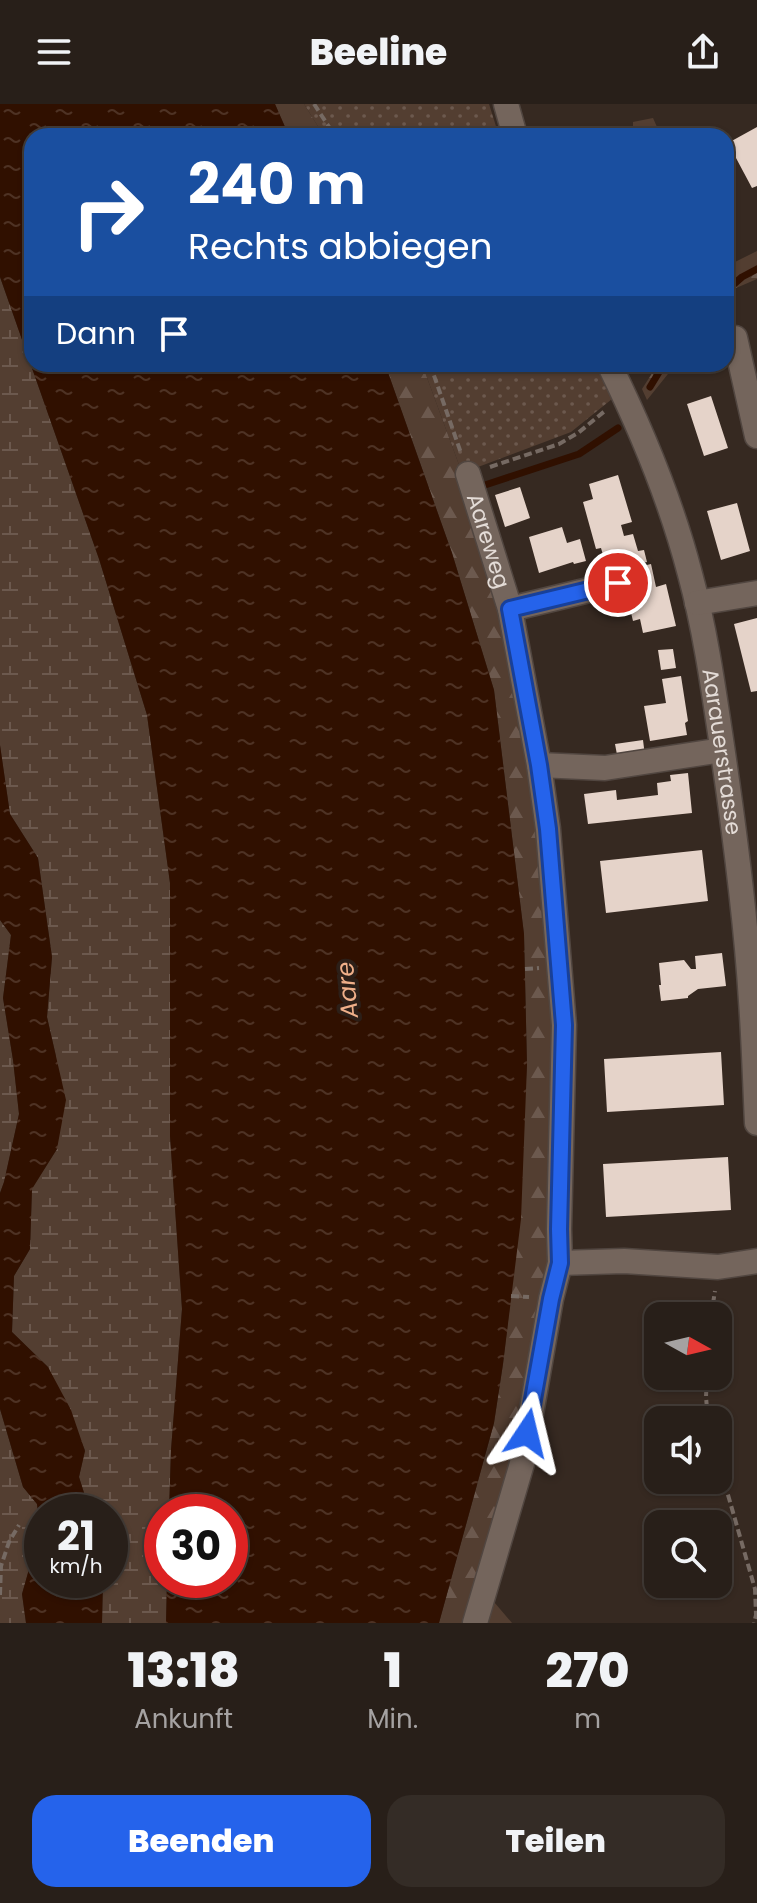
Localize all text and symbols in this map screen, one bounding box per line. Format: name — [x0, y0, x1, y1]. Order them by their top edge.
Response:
text: Beeline — [310, 27, 447, 78]
icon: menu — [32, 30, 76, 74]
icon: share — [681, 30, 725, 74]
text: 240 m — [188, 145, 366, 224]
icon: right — [56, 160, 160, 264]
text: Rechts abbiegen — [188, 221, 493, 272]
text: Dann — [56, 312, 136, 355]
icon: arrive — [152, 312, 196, 356]
street label: Aareweg — [459, 489, 518, 592]
pin — [584, 549, 652, 617]
icon: arrive — [596, 561, 640, 605]
street label: Aarauerstrasse — [695, 666, 750, 837]
water label: Aare — [328, 960, 366, 1020]
north arrow — [644, 1302, 732, 1390]
map controls — [644, 1302, 732, 1598]
position arrow — [485, 1391, 569, 1475]
button: sound — [644, 1406, 732, 1494]
speed limit sign: 30 — [144, 1494, 248, 1598]
text: 21 — [57, 1508, 95, 1564]
button: search — [644, 1510, 732, 1598]
text: km/h — [49, 1552, 103, 1580]
text: 13:18 — [127, 1637, 240, 1704]
text: 1 — [383, 1637, 402, 1704]
text: 270 — [546, 1637, 630, 1704]
text: Ankunft — [134, 1701, 233, 1737]
text: Min. — [367, 1701, 418, 1737]
text: m — [574, 1701, 601, 1737]
button: Beenden — [32, 1795, 371, 1887]
button: Teilen — [387, 1795, 725, 1887]

